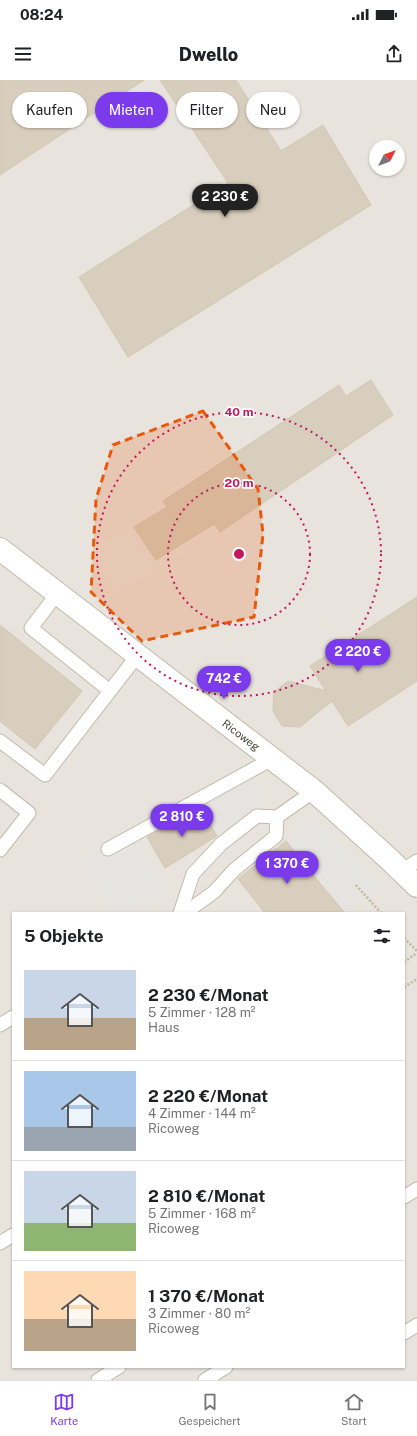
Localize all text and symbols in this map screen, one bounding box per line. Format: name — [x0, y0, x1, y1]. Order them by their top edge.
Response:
text: 08:24 — [20, 6, 63, 23]
icon: menu — [12, 43, 34, 65]
icon: share — [383, 43, 405, 65]
text: Dwello — [179, 44, 238, 65]
chip: Kaufen — [12, 92, 87, 128]
chip: Mieten — [95, 92, 168, 128]
chip: Filter — [176, 92, 238, 128]
chip: Neu — [246, 92, 300, 128]
north arrow — [369, 140, 405, 176]
map controls — [369, 140, 405, 176]
pin: 2 230 € — [188, 184, 262, 218]
text: 2 230 € — [201, 189, 249, 204]
text: 40 m — [224, 405, 254, 419]
text: 20 m — [225, 476, 254, 490]
centre of rings — [232, 547, 246, 561]
pin: 2 220 € — [321, 639, 395, 673]
text: 2 220 € — [334, 644, 382, 659]
pin: 742 € — [196, 666, 252, 700]
text: 742 € — [206, 671, 242, 686]
street label: Ricoweg — [220, 717, 262, 753]
pin: 2 810 € — [145, 804, 219, 838]
text: 2 810 € — [159, 809, 205, 824]
pin: 1 370 € — [250, 851, 324, 885]
text: 1 370 € — [265, 856, 309, 871]
icon: filters — [371, 925, 393, 947]
text: 5 Objekte — [24, 926, 104, 946]
text: 2 230 €/Monat — [148, 985, 269, 1005]
icon: home — [56, 986, 104, 1034]
text: 5 Zimmer · 128 m² — [148, 1005, 256, 1020]
text: Haus — [148, 1020, 179, 1035]
text: 2 220 €/Monat — [148, 1086, 268, 1106]
icon: home — [56, 1087, 104, 1135]
text: 4 Zimmer · 144 m² — [148, 1106, 256, 1121]
text: Ricoweg — [148, 1121, 200, 1136]
text: 2 810 €/Monat — [148, 1186, 265, 1206]
icon: home — [56, 1187, 104, 1235]
text: 5 Zimmer · 168 m² — [148, 1206, 256, 1221]
text: Ricoweg — [148, 1221, 200, 1236]
text: 1 370 €/Monat — [148, 1286, 265, 1306]
icon: home — [56, 1287, 104, 1335]
text: 3 Zimmer · 80 m² — [148, 1306, 250, 1321]
text: Ricoweg — [148, 1321, 200, 1336]
tab: Karte — [50, 1391, 78, 1427]
tab: Gespeichert — [178, 1391, 241, 1427]
tab: Start — [341, 1391, 367, 1427]

